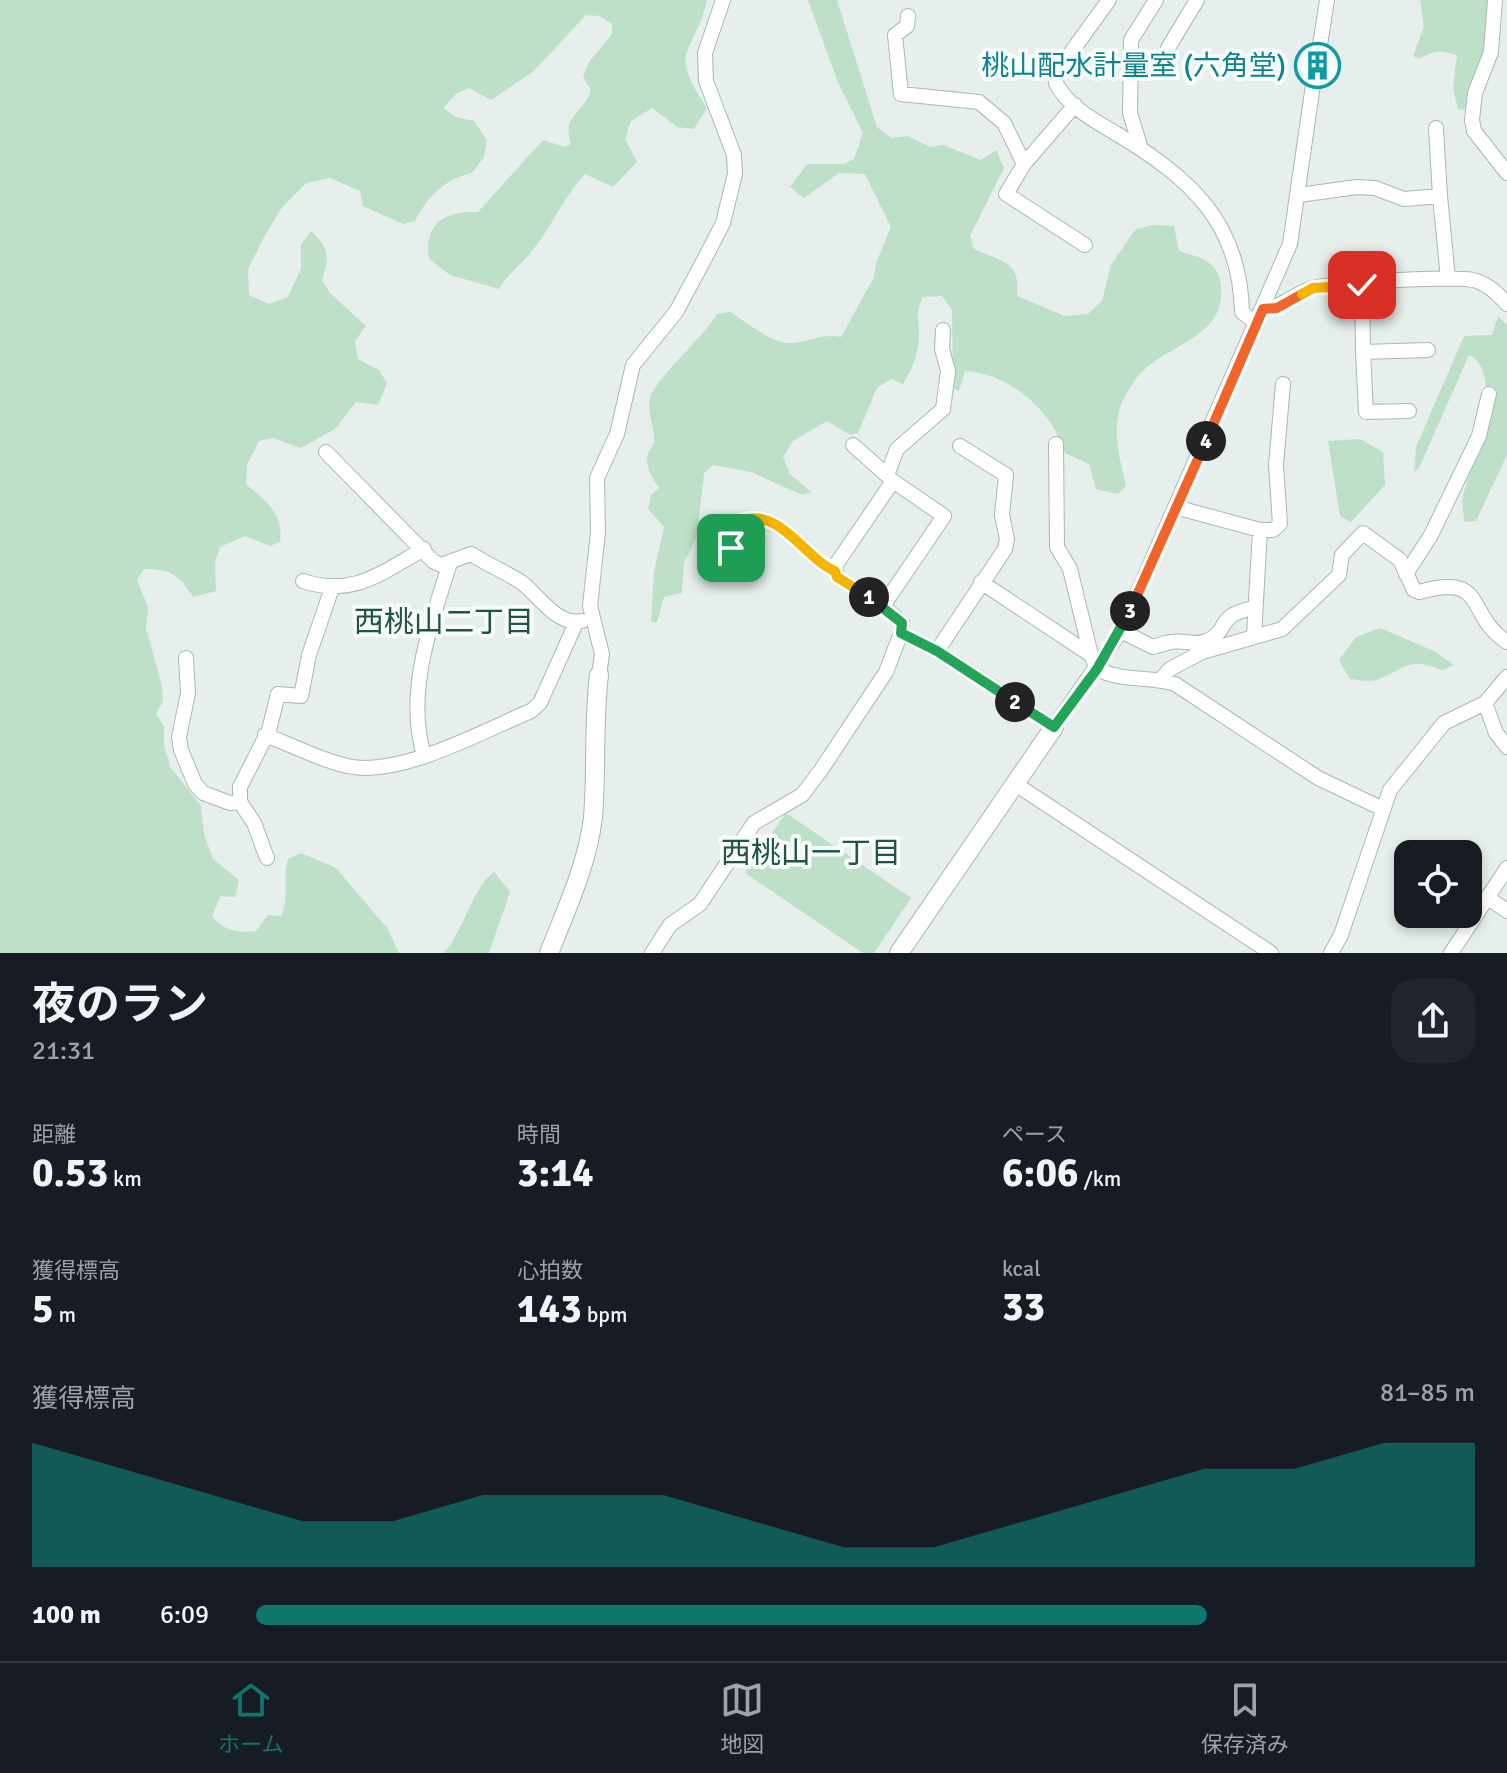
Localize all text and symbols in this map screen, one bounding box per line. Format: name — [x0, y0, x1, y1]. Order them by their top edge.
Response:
building icon: 桃山配水計量室 (六角堂) — [1293, 42, 1341, 90]
place label: 桃山配水計量室 (六角堂) — [981, 49, 1286, 83]
pin — [1328, 251, 1396, 319]
icon: check — [1340, 263, 1384, 307]
pin: 4 — [1186, 421, 1226, 461]
text: 4 — [1200, 427, 1212, 454]
pin — [697, 514, 765, 582]
icon: arrive — [709, 526, 753, 570]
pin: 1 — [849, 577, 889, 617]
text: 1 — [863, 583, 875, 610]
pin: 3 — [1110, 591, 1150, 631]
text: 3 — [1124, 597, 1136, 624]
district label: 西桃山二丁目 — [354, 604, 534, 641]
pin: 2 — [995, 682, 1035, 722]
text: 2 — [1009, 688, 1021, 715]
district label: 西桃山一丁目 — [721, 835, 901, 872]
map controls — [1394, 840, 1482, 928]
button: locate — [1394, 840, 1482, 928]
text: 夜のラン — [32, 978, 208, 1032]
button: share — [1391, 979, 1475, 1063]
text: 21:31 — [32, 1035, 95, 1067]
text: 距離 — [32, 1121, 76, 1148]
text: 時間 — [517, 1121, 561, 1148]
text: ペース — [1002, 1121, 1067, 1148]
text: 0.53 — [32, 1148, 108, 1198]
text: 3:14 — [517, 1148, 594, 1198]
text: 6:06 — [1002, 1148, 1079, 1198]
text: km — [108, 1165, 142, 1192]
text: /km — [1079, 1165, 1121, 1192]
text: kcal — [1002, 1255, 1041, 1282]
text: 獲得標高 — [32, 1257, 120, 1284]
text: 心拍数 — [517, 1257, 583, 1284]
text: 33 — [1002, 1282, 1045, 1332]
text: 5 — [32, 1284, 54, 1334]
text: 143 — [517, 1284, 582, 1334]
text: m — [54, 1301, 76, 1328]
text: bpm — [582, 1301, 627, 1328]
text: 81–85 m — [1380, 1377, 1475, 1409]
text: 獲得標高 — [32, 1383, 136, 1415]
text: 100 m — [32, 1599, 101, 1631]
text: 6:09 — [160, 1599, 209, 1631]
tab: ホーム — [218, 1678, 284, 1758]
tab: 地図 — [720, 1678, 764, 1758]
tab: 保存済み — [1201, 1678, 1289, 1758]

